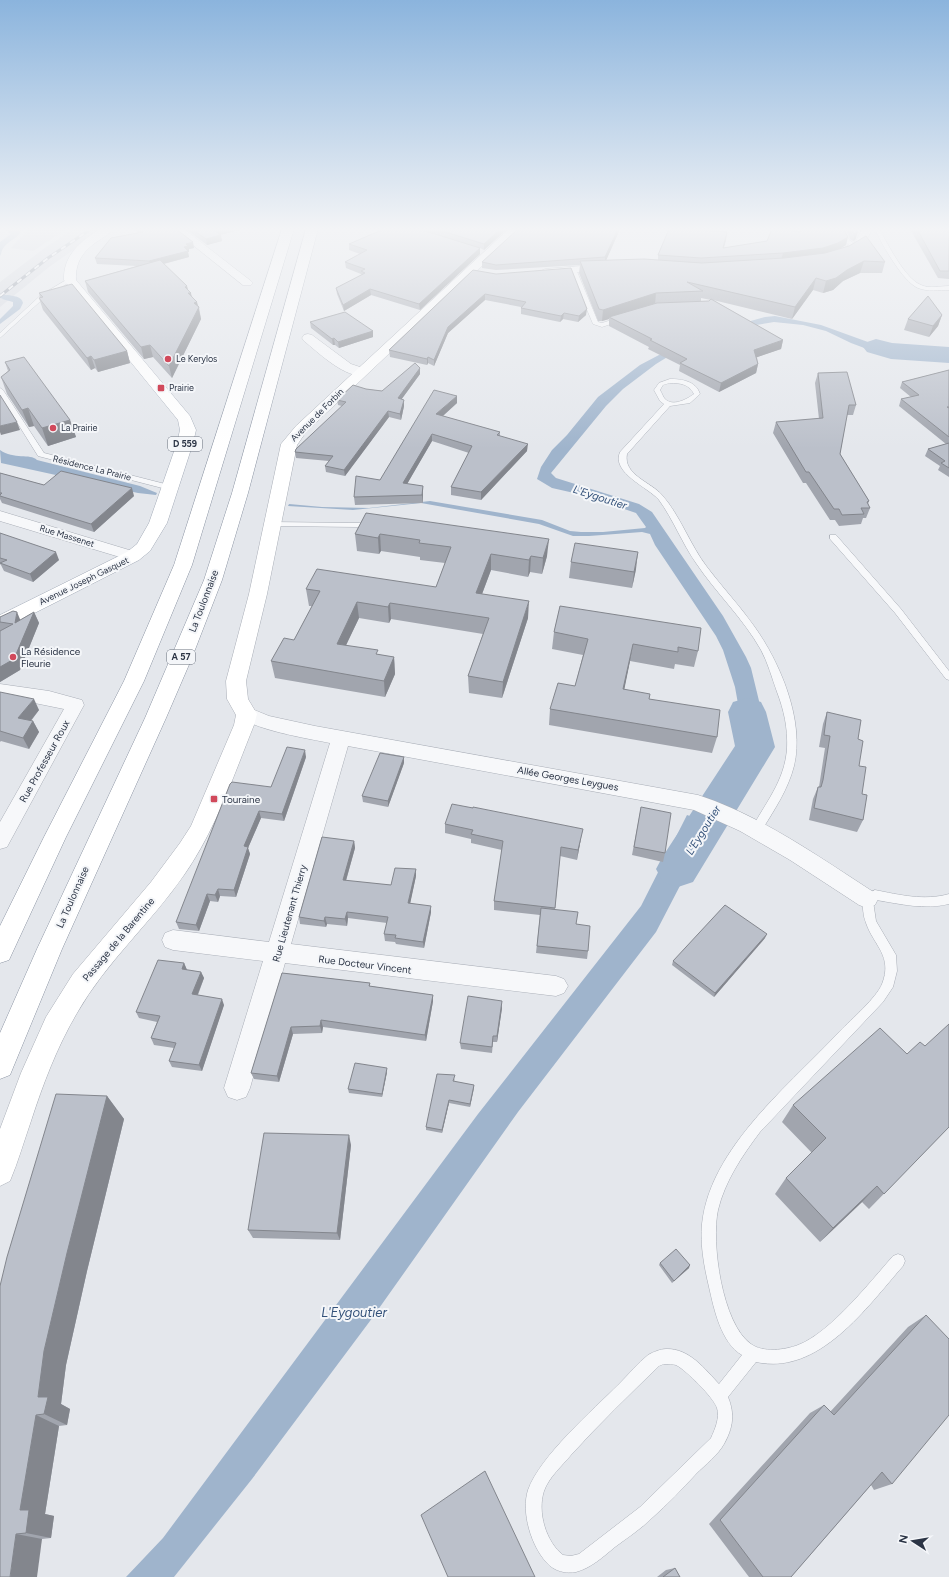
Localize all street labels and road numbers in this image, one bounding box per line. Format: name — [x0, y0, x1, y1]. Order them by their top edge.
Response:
street label: Avenue de Forbin — [288, 386, 345, 443]
road number: D 559 — [168, 437, 202, 451]
street label: Résidence La Prairie — [52, 452, 133, 483]
street label: Rue Massenet — [38, 522, 96, 549]
street label: Avenue Joseph Gasquet — [37, 554, 131, 607]
street label: La Toulonnaise — [186, 568, 222, 634]
road number: A 57 — [167, 650, 195, 664]
street label: Rue Professeur Roux — [16, 717, 73, 805]
street label: Allée Georges Leygues — [516, 763, 620, 794]
street label: Rue Lieutenant Thierry — [269, 862, 310, 963]
street label: La Toulonnaise — [53, 864, 92, 930]
street label: Passage de la Barentine — [80, 894, 158, 984]
street label: Rue Docteur Vincent — [318, 952, 412, 977]

